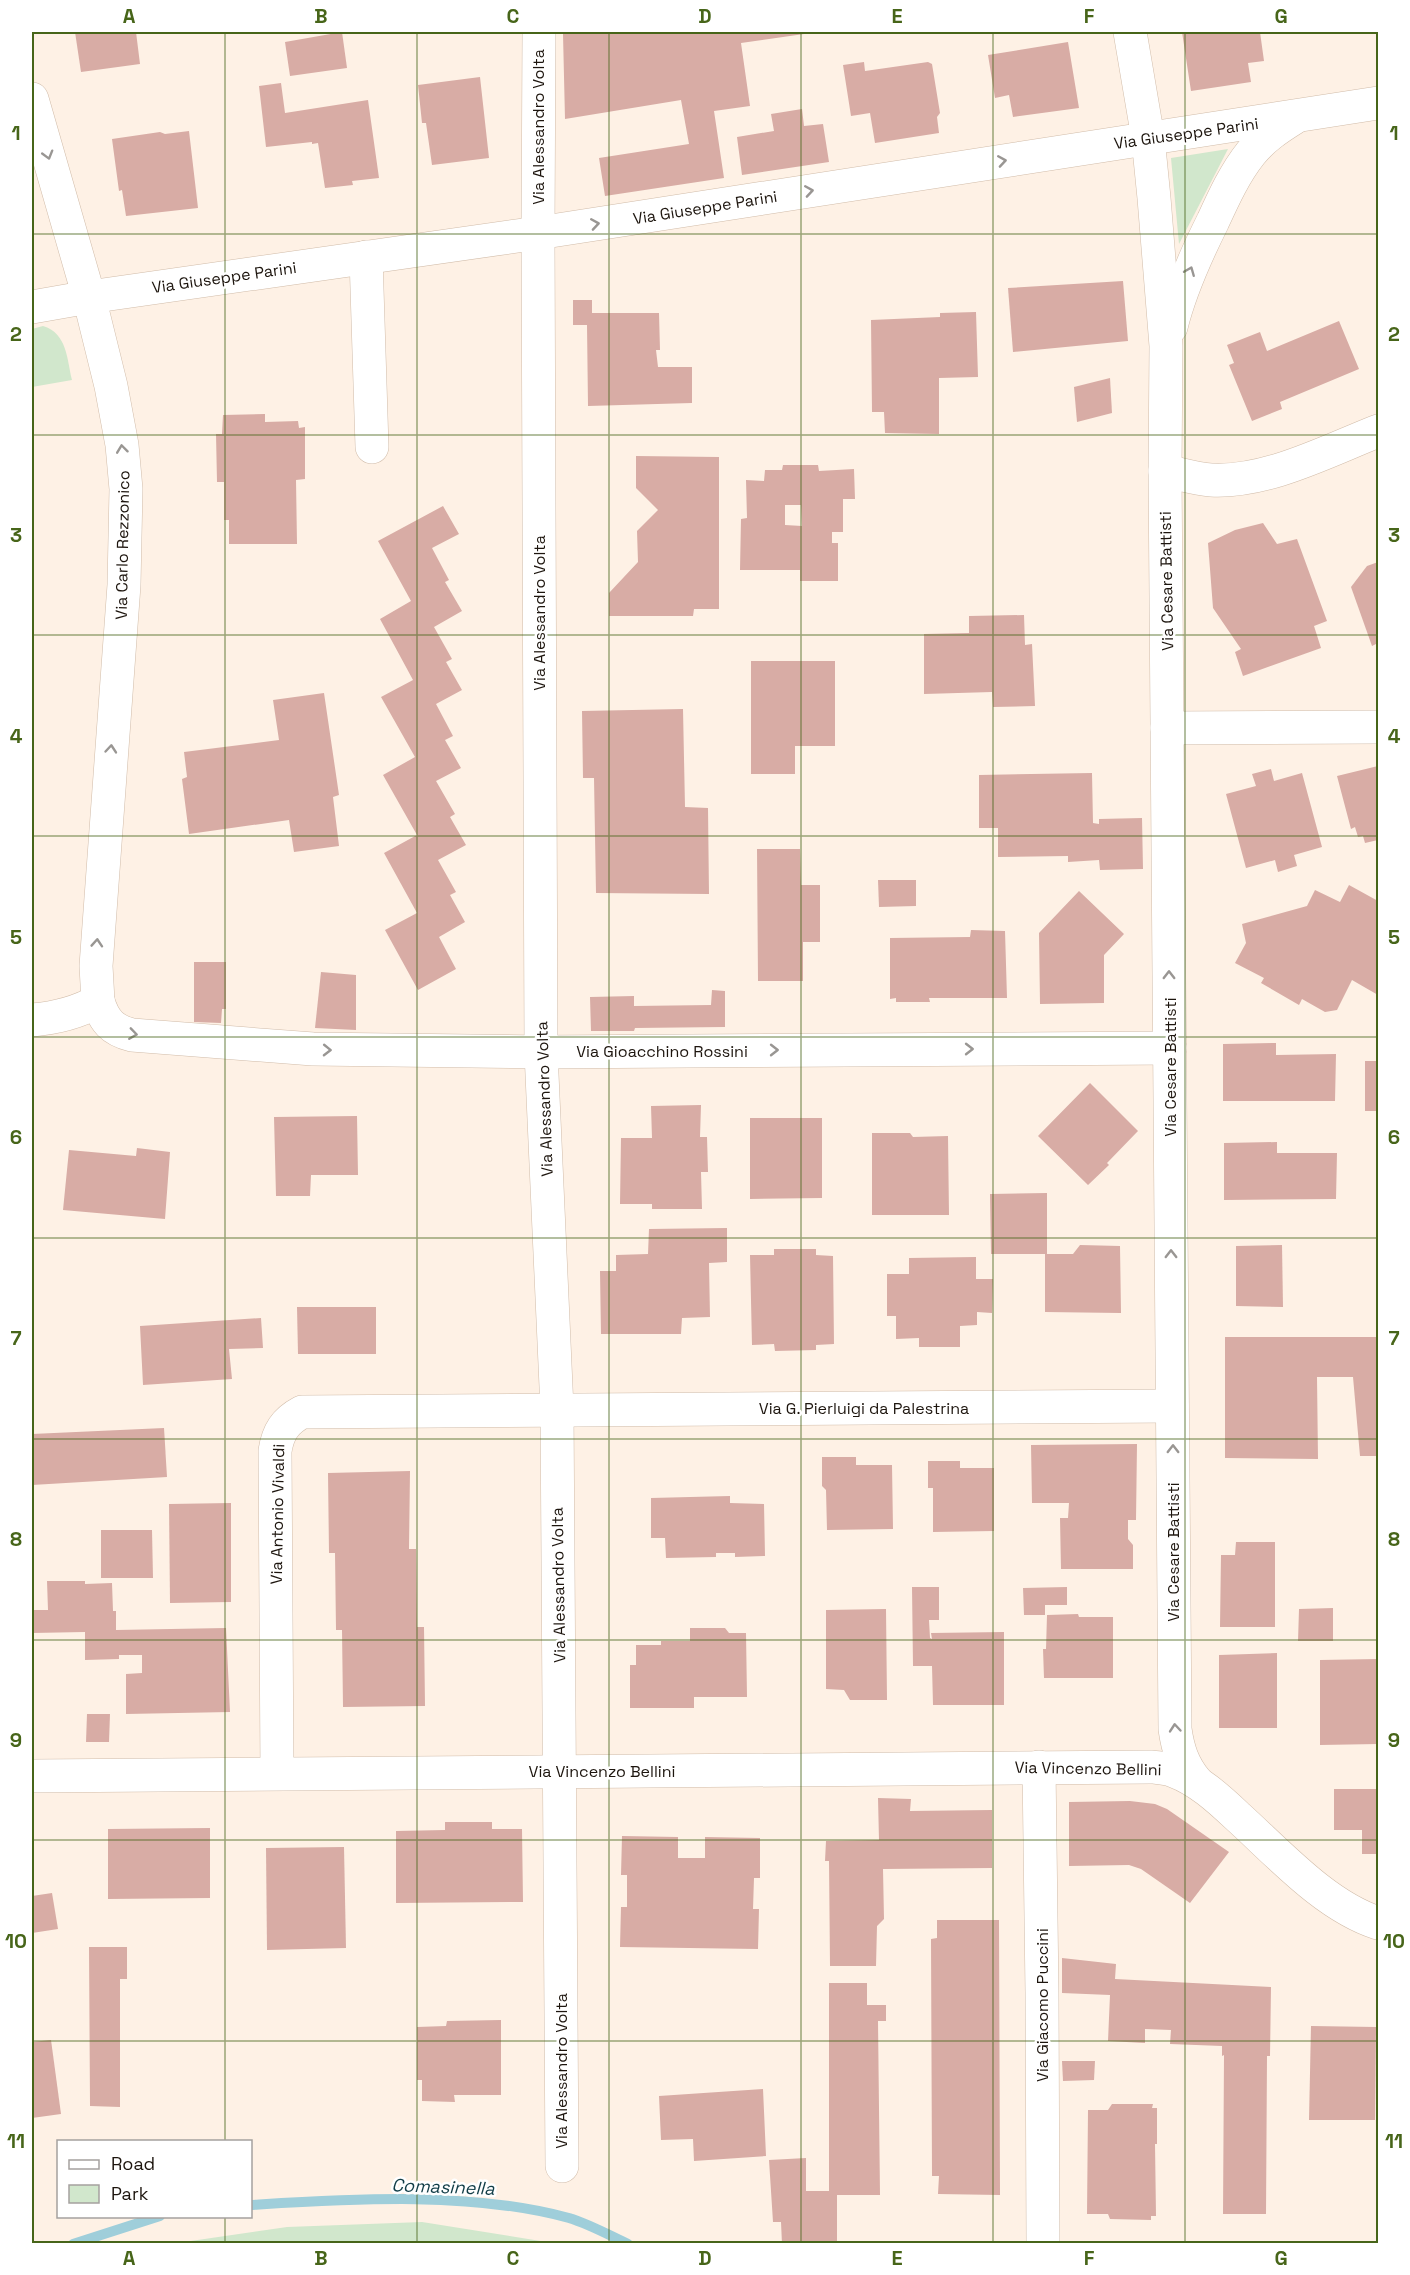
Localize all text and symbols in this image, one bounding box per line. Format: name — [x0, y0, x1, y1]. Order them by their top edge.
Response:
text: A — [123, 3, 136, 29]
text: B — [314, 3, 328, 29]
text: C — [507, 3, 520, 29]
text: D — [698, 3, 712, 29]
text: E — [891, 3, 903, 29]
text: F — [1084, 3, 1095, 29]
text: G — [1274, 3, 1288, 29]
street label: Via Alessandro Volta — [528, 49, 549, 205]
street label: Via Giuseppe Parini — [1112, 113, 1260, 154]
text: 1 — [11, 120, 21, 146]
text: 1 — [1389, 120, 1399, 146]
one-way arrow — [41, 149, 53, 160]
one-way arrow — [997, 155, 1006, 167]
one-way arrow — [804, 185, 813, 197]
street label: Via Giuseppe Parini — [631, 186, 779, 229]
one-way arrow — [591, 218, 600, 230]
street label: Via Giuseppe Parini — [150, 257, 298, 298]
one-way arrow — [1183, 266, 1195, 277]
text: 2 — [10, 321, 22, 347]
text: 2 — [1388, 321, 1400, 347]
one-way arrow — [116, 445, 129, 454]
street label: Via Carlo Rezzonico — [111, 470, 134, 620]
street label: Via Cesare Battisti — [1155, 511, 1178, 651]
text: 3 — [10, 522, 22, 548]
text: 3 — [1388, 522, 1400, 548]
street label: Via Alessandro Volta — [529, 535, 550, 691]
text: 4 — [10, 723, 23, 749]
text: 4 — [1388, 723, 1401, 749]
one-way arrow — [104, 744, 117, 753]
text: 5 — [10, 924, 22, 950]
text: 5 — [1388, 924, 1400, 950]
one-way arrow — [91, 939, 104, 948]
one-way arrow — [1163, 971, 1175, 980]
street label: Via Cesare Battisti — [1160, 997, 1181, 1137]
street label: Via Alessandro Volta — [531, 1021, 558, 1177]
one-way arrow — [128, 1027, 138, 1039]
street label: Via Gioacchino Rossini — [576, 1041, 748, 1062]
one-way arrow — [323, 1043, 332, 1056]
one-way arrow — [965, 1043, 974, 1055]
one-way arrow — [770, 1044, 779, 1056]
text: 6 — [10, 1124, 22, 1150]
text: 6 — [1388, 1124, 1400, 1150]
one-way arrow — [1165, 1250, 1177, 1259]
text: 7 — [10, 1325, 22, 1351]
text: 7 — [1388, 1325, 1400, 1351]
street label: Via G. Pierluigi da Palestrina — [759, 1398, 969, 1419]
street label: Via Antonio Vivaldi — [266, 1444, 289, 1584]
one-way arrow — [1166, 1445, 1179, 1454]
street label: Via Cesare Battisti — [1163, 1482, 1184, 1622]
street label: Via Alessandro Volta — [547, 1507, 570, 1663]
text: 8 — [10, 1526, 22, 1552]
text: 8 — [1388, 1526, 1400, 1552]
one-way arrow — [1169, 1723, 1182, 1732]
text: 9 — [10, 1727, 22, 1753]
text: 9 — [1388, 1727, 1400, 1753]
street label: Via Vincenzo Bellini — [1014, 1757, 1162, 1780]
street label: Via Vincenzo Bellini — [529, 1761, 675, 1782]
text: 10 — [5, 1928, 27, 1954]
street label: Via Giacomo Puccini — [1032, 1928, 1053, 2082]
text: 10 — [1383, 1928, 1405, 1954]
street label: Via Alessandro Volta — [551, 1993, 572, 2149]
text: 11 — [7, 2128, 25, 2154]
text: 11 — [1385, 2128, 1403, 2154]
legend — [57, 2140, 252, 2218]
text: Road — [111, 2152, 155, 2175]
water label: Comasinella — [391, 2173, 496, 2200]
text: Park — [111, 2182, 149, 2205]
text: A — [123, 2245, 136, 2271]
text: B — [314, 2245, 328, 2271]
text: C — [507, 2245, 520, 2271]
text: D — [698, 2245, 712, 2271]
text: E — [891, 2245, 903, 2271]
text: F — [1084, 2245, 1095, 2271]
text: G — [1274, 2245, 1288, 2271]

